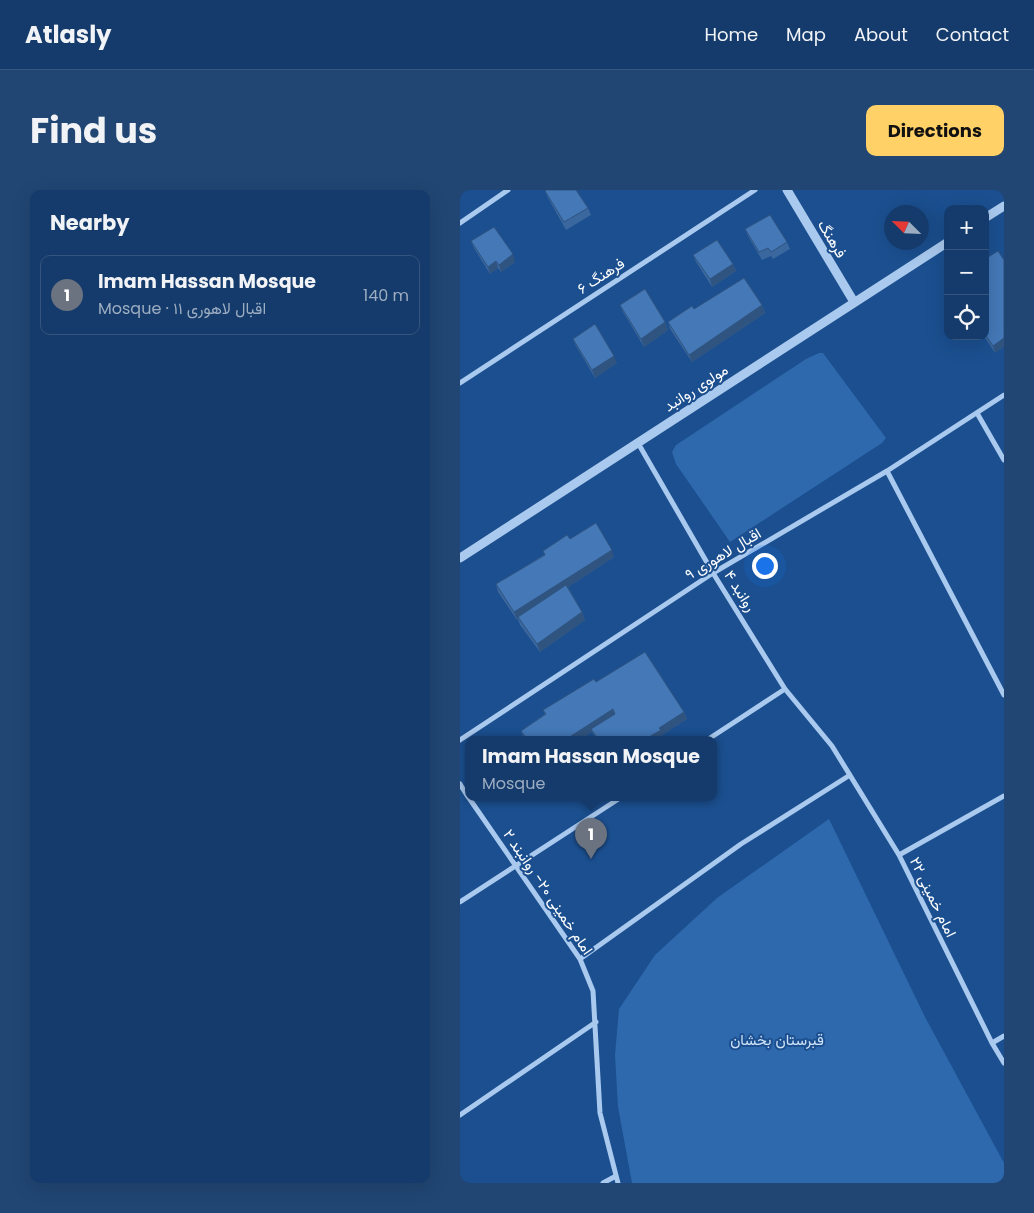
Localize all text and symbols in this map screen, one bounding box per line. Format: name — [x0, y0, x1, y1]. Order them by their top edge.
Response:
text: Atlasly — [25, 18, 111, 51]
text: Home — [704, 22, 758, 47]
text: Map — [786, 22, 826, 47]
text: About — [854, 22, 908, 47]
text: Contact — [936, 22, 1009, 47]
button: Directions — [866, 105, 1004, 156]
text: Find us — [30, 106, 157, 155]
north arrow — [884, 205, 929, 250]
map controls — [944, 205, 989, 340]
button: + — [944, 205, 989, 250]
text: Nearby — [50, 208, 130, 237]
street label: فرهنگ — [813, 216, 852, 262]
button: − — [944, 250, 989, 295]
street label: فرهنگ ۶ — [573, 252, 629, 299]
text: Imam Hassan Mosque — [98, 268, 316, 295]
text: 1 — [64, 284, 70, 307]
text: 140 m — [363, 284, 409, 307]
button: locate — [944, 295, 989, 340]
text: Mosque · اقبال لاهوری ۱۱ — [98, 297, 266, 320]
street label: مولوی روانبد — [659, 359, 732, 416]
street label: اقبال لاهوری ۹ — [681, 523, 765, 585]
your location — [752, 553, 778, 579]
street label: روانبد ۴ — [720, 566, 761, 615]
popup — [465, 736, 717, 801]
text: Imam Hassan Mosque — [482, 743, 700, 770]
text: Mosque — [482, 772, 545, 795]
pin: 1 — [575, 818, 607, 859]
street label: امام خمینی ۲۰- روانبند ۲ — [499, 825, 598, 959]
street label: امام خمینی ۲۲ — [905, 853, 962, 940]
park label: قبرستان بخشان — [730, 1029, 824, 1050]

